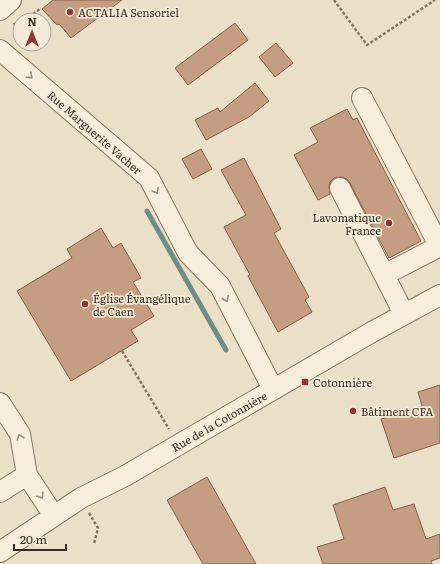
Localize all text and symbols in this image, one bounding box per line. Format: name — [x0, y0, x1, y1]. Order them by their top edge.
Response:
place label: ACTALIA Sensoriel — [78, 4, 179, 20]
marker: ACTALIA Sensoriel — [65, 7, 75, 17]
north arrow — [12, 12, 52, 52]
text: N — [27, 13, 37, 29]
one-way arrow — [25, 71, 32, 78]
street label: Rue Marguerite Vacher — [44, 86, 146, 178]
one-way arrow — [151, 187, 159, 194]
place label: Lavomatique France — [312, 209, 381, 238]
marker: Lavomatique France — [384, 218, 394, 228]
place label: Église Évangélique de Caen — [93, 290, 191, 319]
one-way arrow — [222, 294, 229, 302]
marker: Église Évangélique de Caen — [80, 299, 90, 309]
place label: Cotonnière — [313, 374, 373, 390]
marker: Cotonnière — [300, 377, 310, 387]
street label: Rue de la Cotonnière — [168, 387, 270, 455]
place label: Bâtiment CFA — [361, 403, 433, 419]
marker: Bâtiment CFA — [348, 406, 358, 416]
one-way arrow — [16, 433, 24, 440]
one-way arrow — [36, 491, 43, 498]
scale bar — [14, 526, 66, 552]
text: 20 m — [20, 530, 47, 548]

